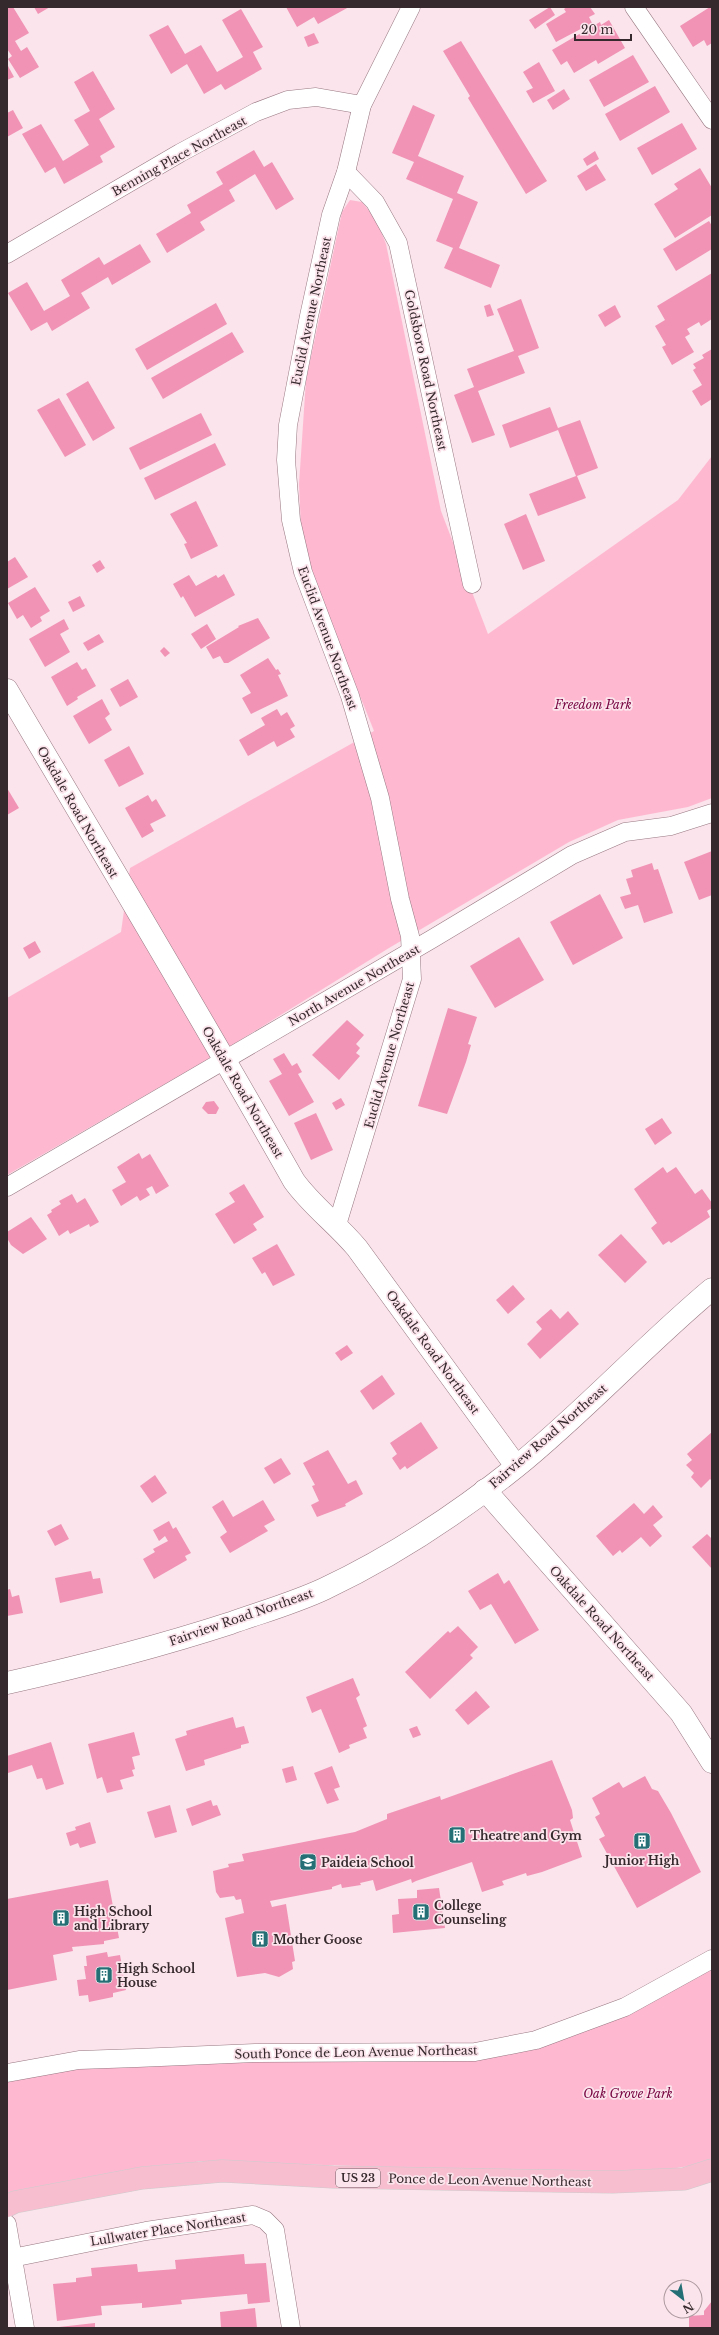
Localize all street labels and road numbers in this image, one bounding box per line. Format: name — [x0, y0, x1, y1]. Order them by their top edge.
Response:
street label: Benning Place Northeast — [109, 113, 249, 199]
street label: Euclid Avenue Northeast — [288, 235, 334, 387]
street label: Goldsboro Road Northeast — [402, 288, 450, 452]
street label: Euclid Avenue Northeast — [295, 564, 361, 712]
street label: Oakdale Road Northeast — [34, 743, 122, 881]
street label: North Avenue Northeast — [286, 941, 423, 1029]
street label: Euclid Avenue Northeast — [361, 980, 417, 1130]
street label: Oakdale Road Northeast — [199, 1023, 287, 1161]
street label: Oakdale Road Northeast — [383, 1287, 483, 1417]
street label: Fairview Road Northeast — [486, 1380, 610, 1491]
street label: Oakdale Road Northeast — [546, 1562, 658, 1684]
street label: Fairview Road Northeast — [167, 1585, 315, 1649]
street label: South Ponce de Leon Avenue Northeast — [234, 2042, 478, 2062]
road number: US 23 — [336, 2169, 380, 2187]
street label: Ponce de Leon Avenue Northeast — [388, 2171, 592, 2189]
street label: Lullwater Place Northeast — [89, 2209, 247, 2249]

